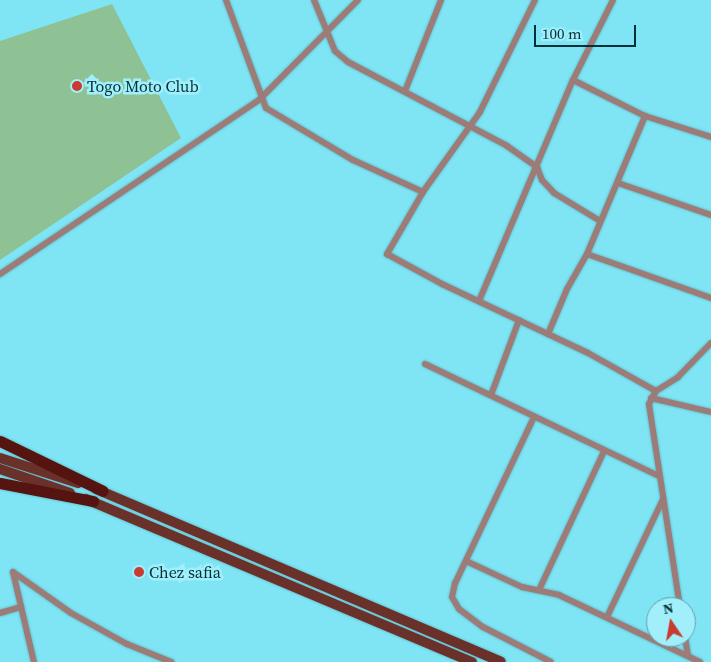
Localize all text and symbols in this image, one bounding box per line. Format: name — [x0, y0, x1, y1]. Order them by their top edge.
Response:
scale bar — [536, 15, 638, 47]
text: 100 m — [542, 23, 582, 44]
place label: Togo Moto Club — [87, 76, 199, 96]
marker: Togo Moto Club — [71, 80, 83, 92]
place label: Chez safia — [149, 562, 221, 582]
marker: Chez safia — [133, 566, 145, 578]
north arrow — [646, 597, 696, 647]
text: N — [661, 597, 675, 619]

